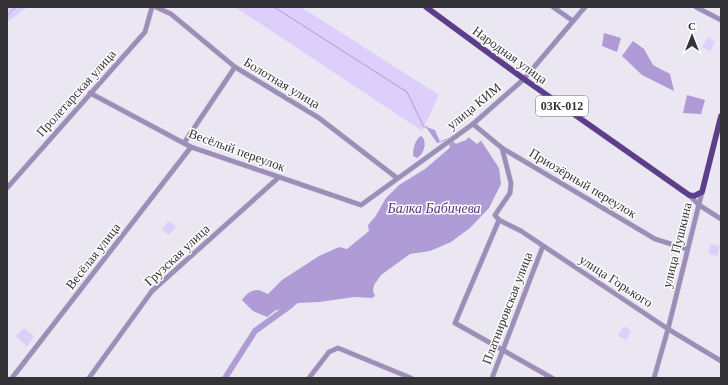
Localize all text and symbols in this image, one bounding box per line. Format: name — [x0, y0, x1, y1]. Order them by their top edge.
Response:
north arrow — [672, 16, 712, 56]
text: С — [688, 20, 696, 32]
street label: Народная улица — [470, 23, 550, 87]
street label: Пролетарская улица — [33, 46, 119, 139]
street label: Болотная улица — [241, 54, 323, 112]
street label: улица КИМ — [444, 79, 504, 132]
road number: 03К-012 — [536, 96, 588, 116]
street label: Весёлый переулок — [187, 126, 288, 175]
street label: Приозёрный переулок — [527, 145, 640, 221]
water label: Балка Бабичева — [386, 201, 481, 216]
street label: улица Пушкина — [659, 201, 695, 289]
street label: Весёлая улица — [62, 220, 124, 292]
street label: Грузская улица — [141, 221, 213, 289]
street label: Платнировская улица — [479, 250, 535, 366]
street label: улица Горького — [577, 252, 655, 310]

